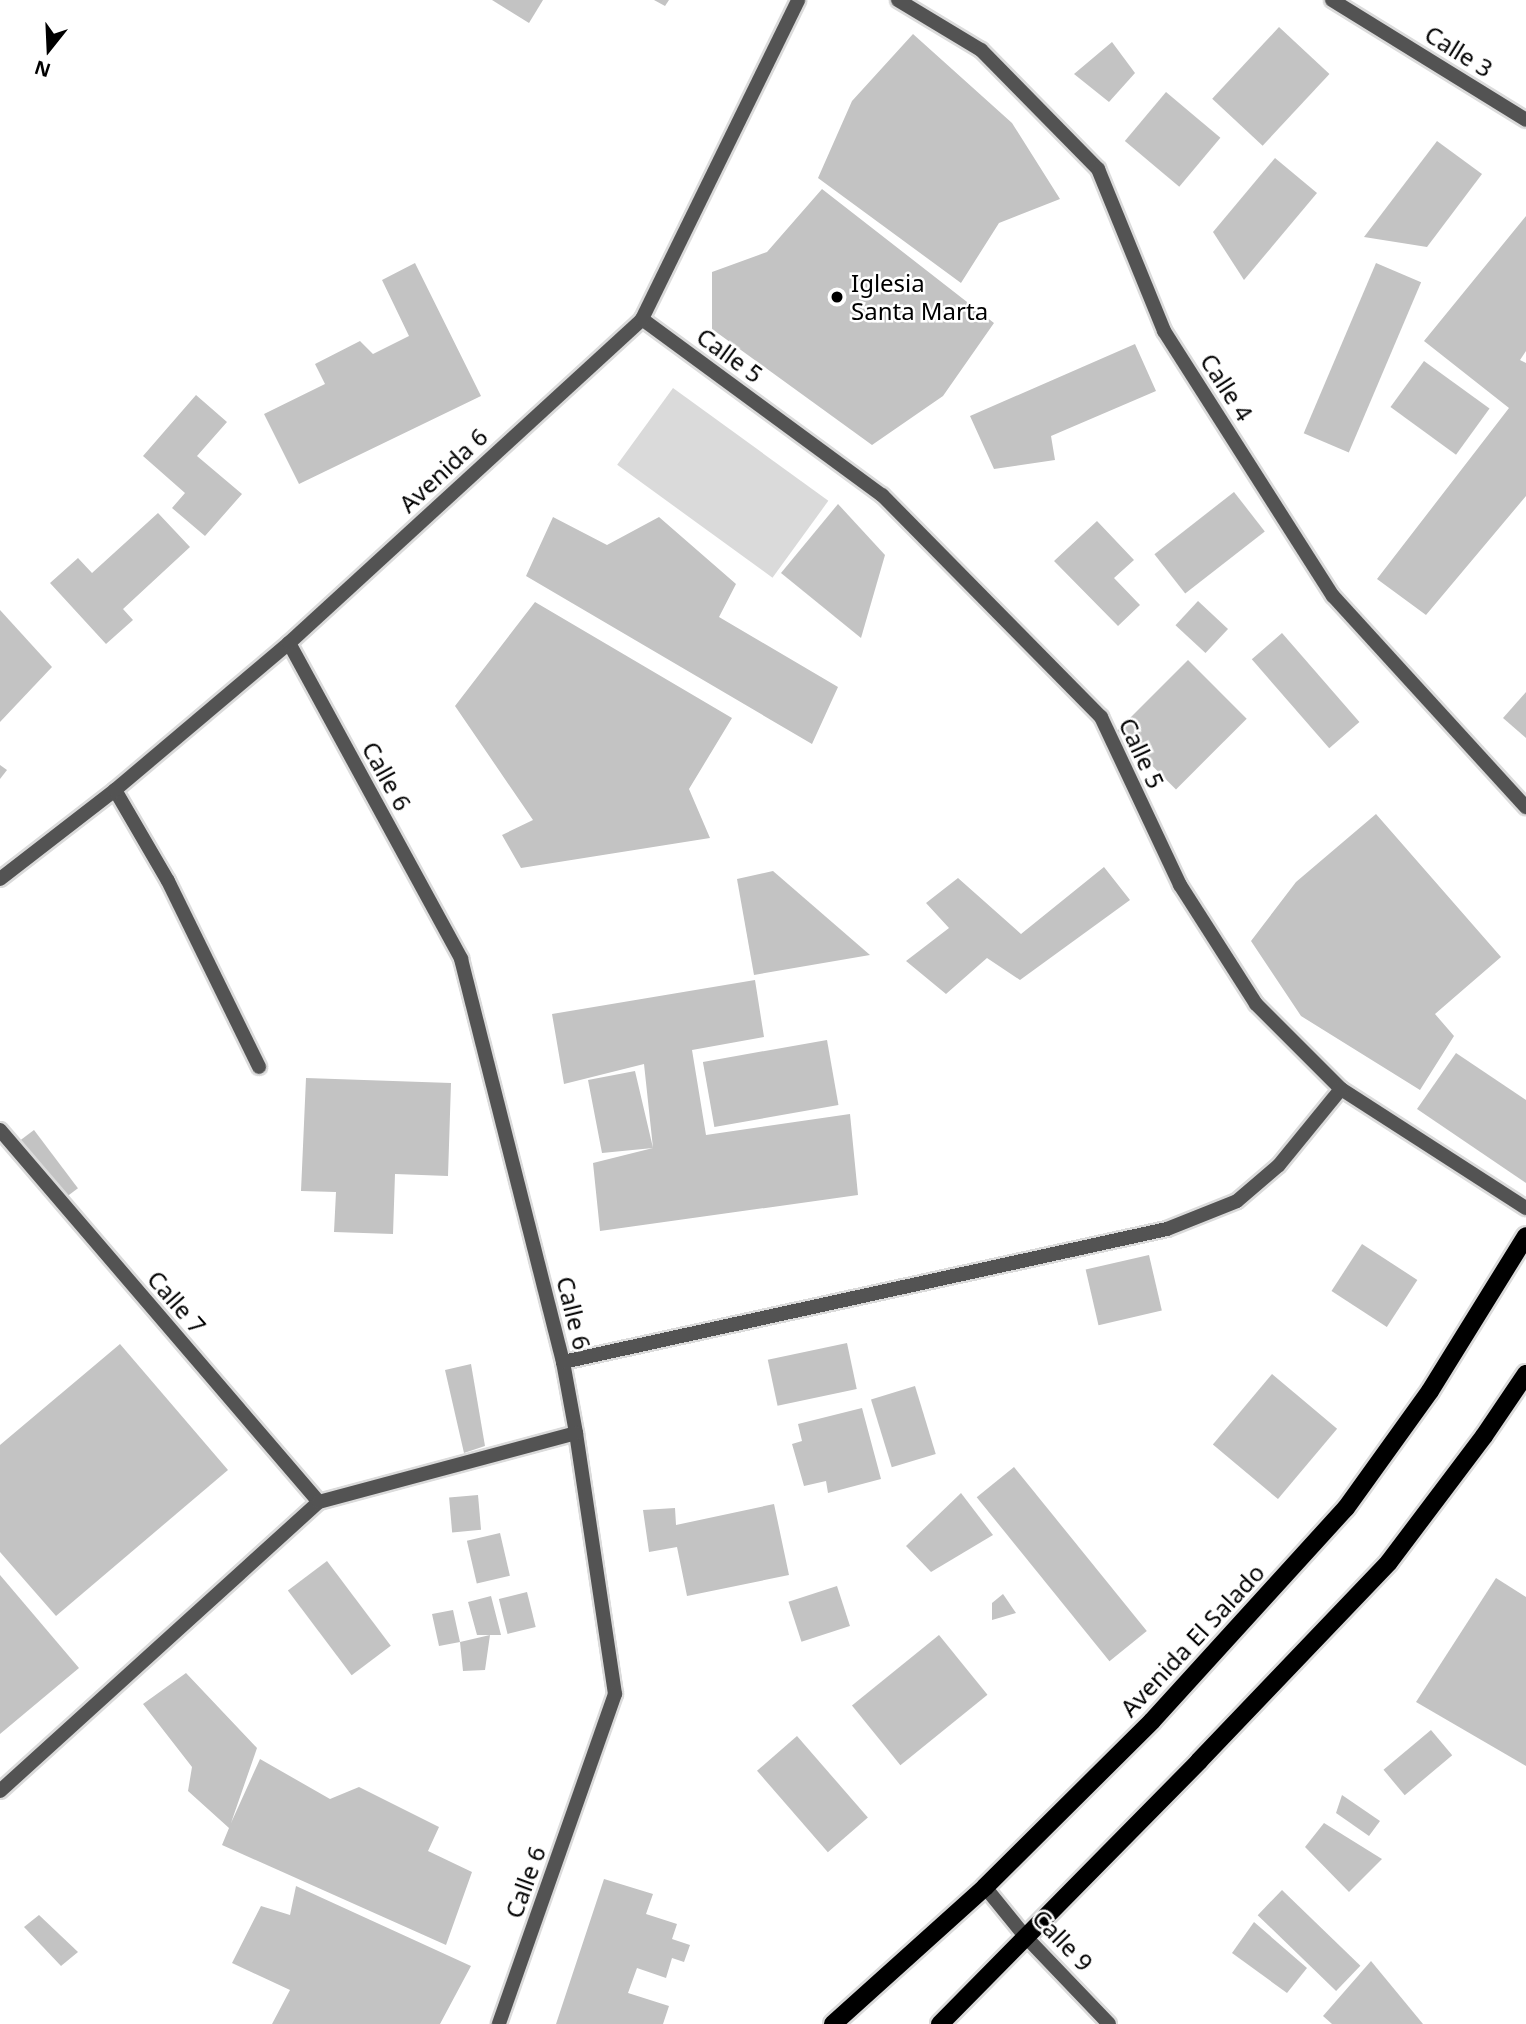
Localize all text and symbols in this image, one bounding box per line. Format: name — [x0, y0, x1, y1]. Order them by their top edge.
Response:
north arrow — [14, 14, 84, 84]
street label: Calle 3 — [1420, 19, 1498, 83]
text: N — [31, 54, 54, 84]
place label: Iglesia Santa Marta — [851, 269, 988, 325]
marker: Iglesia Santa Marta — [829, 289, 845, 305]
street label: Calle 5 — [691, 321, 769, 389]
street label: Calle 4 — [1195, 348, 1259, 426]
street label: Avenida 6 — [393, 422, 493, 518]
street label: Calle 5 — [1113, 713, 1171, 793]
street label: Calle 6 — [356, 736, 418, 816]
street label: Calle 7 — [142, 1264, 212, 1340]
street label: Calle 6 — [551, 1273, 597, 1353]
street label: Avenida El Salado — [1114, 1558, 1270, 1722]
street label: Calle 6 — [499, 1842, 551, 1922]
street label: Calle 9 — [1027, 1903, 1099, 1977]

